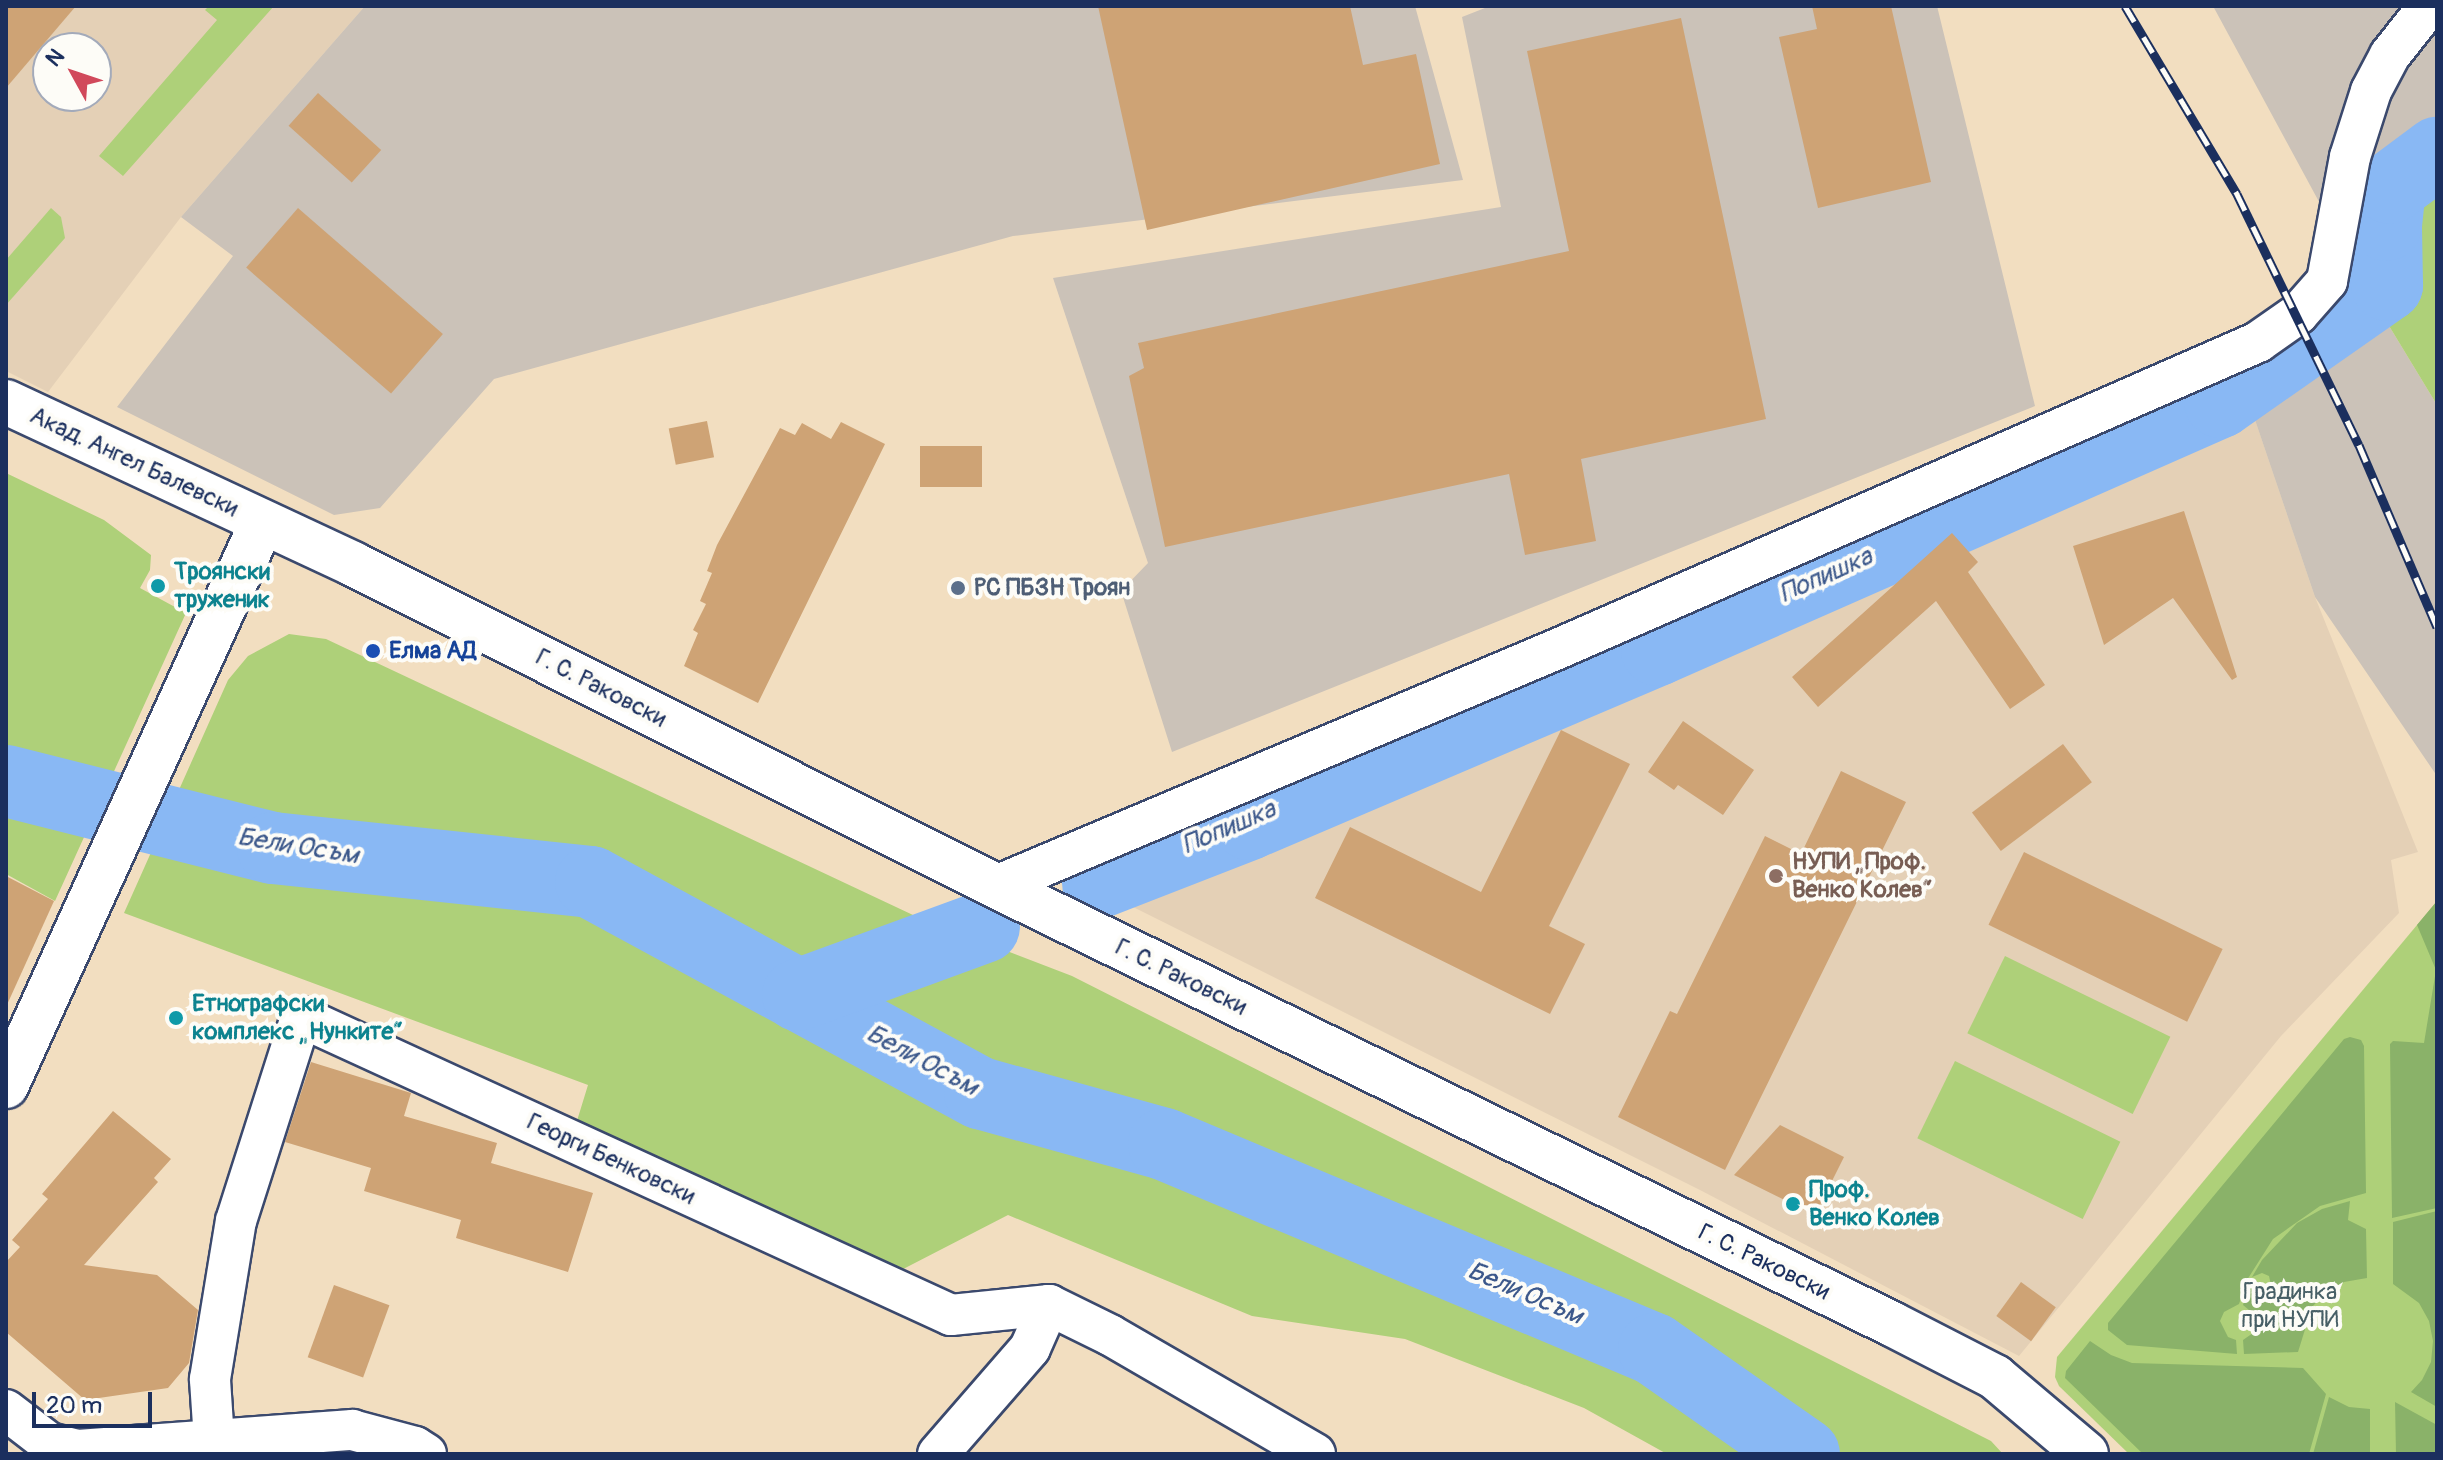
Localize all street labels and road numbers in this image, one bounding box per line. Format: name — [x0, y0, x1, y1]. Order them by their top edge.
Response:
street label: Акад. Ангел Балевски — [25, 401, 243, 523]
street label: Г. С. Раковски — [531, 643, 671, 733]
street label: Г. С. Раковски — [1111, 933, 1251, 1021]
street label: Георги Бенковски — [522, 1107, 700, 1211]
street label: Г. С. Раковски — [1694, 1218, 1834, 1306]

